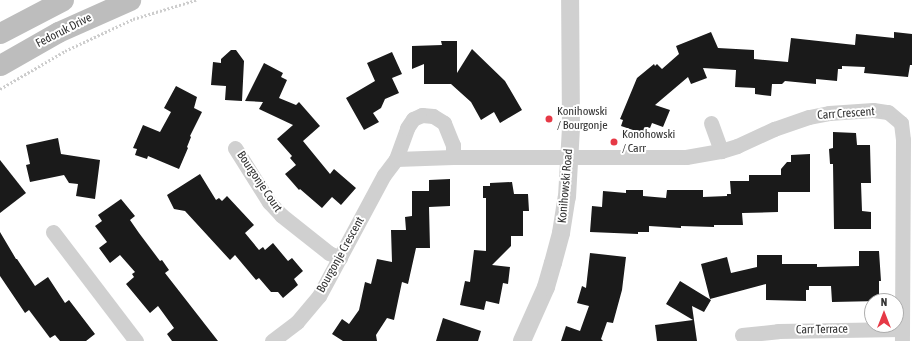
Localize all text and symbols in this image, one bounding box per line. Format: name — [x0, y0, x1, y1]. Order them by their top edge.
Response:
street label: Fedoruk Drive — [34, 11, 94, 51]
place label: Konihowski / Bourgonje — [557, 105, 608, 133]
street label: Carr Crescent — [817, 105, 875, 123]
marker: Konihowski / Bourgonje — [544, 114, 554, 124]
place label: Konohowski / Carr — [622, 128, 675, 156]
marker: Konohowski / Carr — [609, 137, 619, 147]
street label: Konihowski Road — [556, 148, 576, 224]
street label: Bourgonje Court — [233, 149, 285, 215]
street label: Bourgonje Crescent — [314, 215, 368, 295]
north arrow — [864, 293, 904, 333]
text: N — [881, 296, 887, 308]
street label: Carr Terrace — [796, 322, 848, 338]

